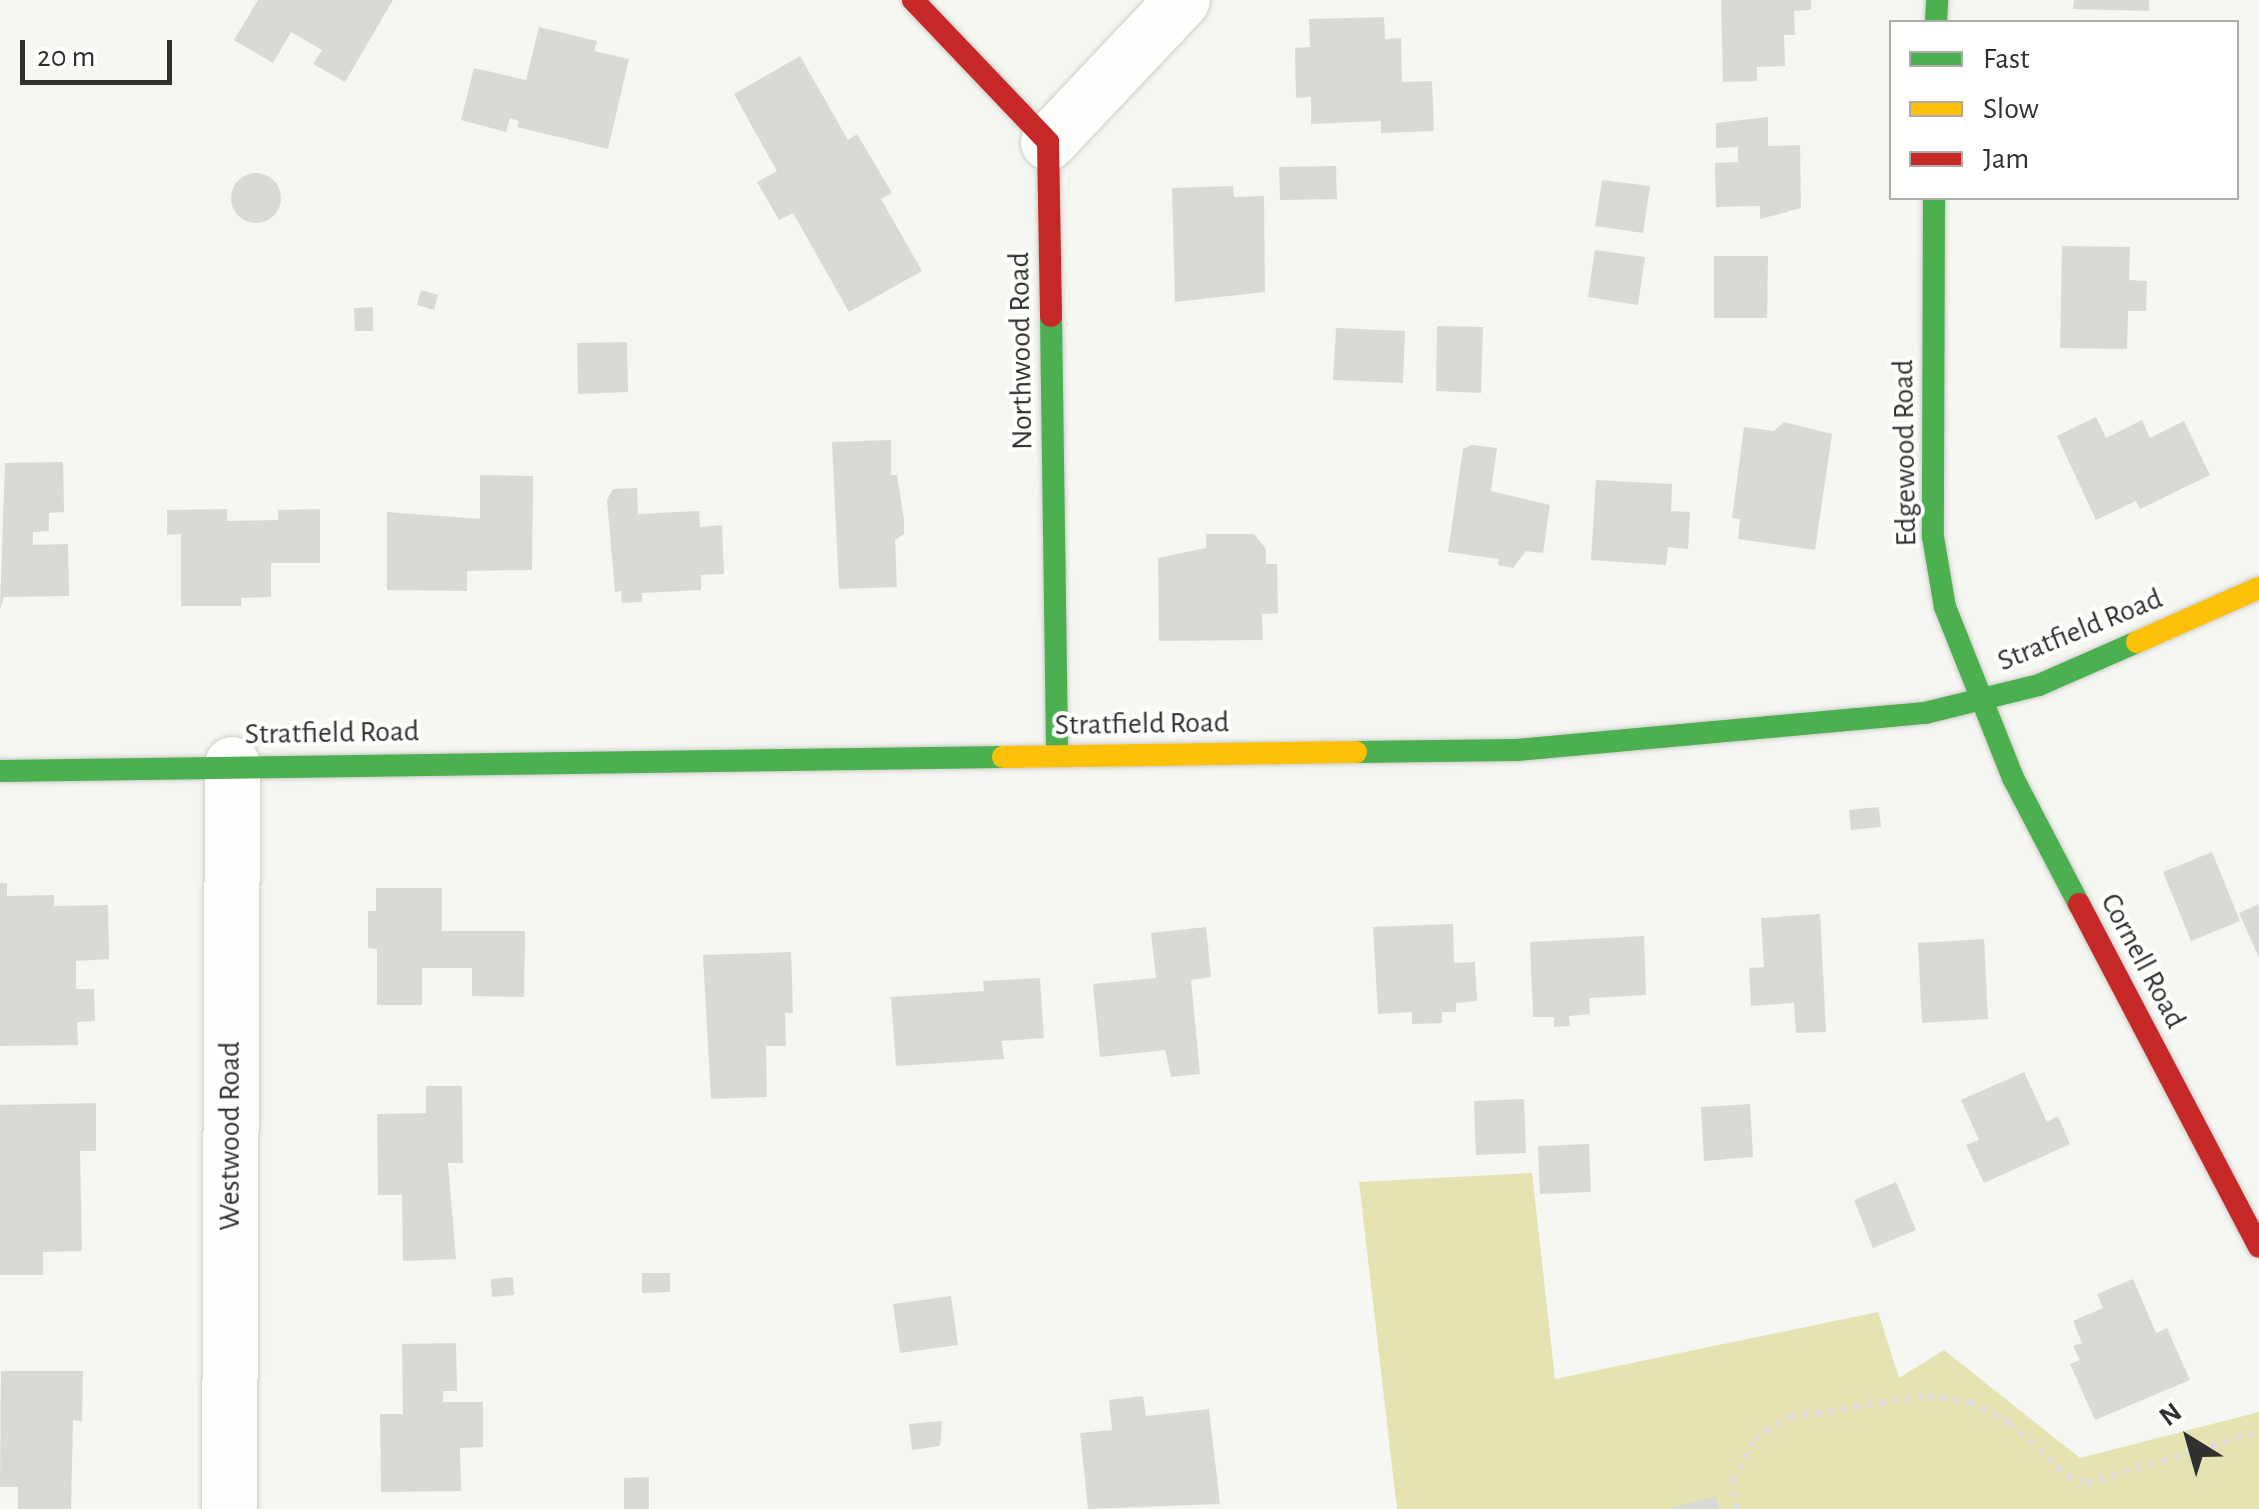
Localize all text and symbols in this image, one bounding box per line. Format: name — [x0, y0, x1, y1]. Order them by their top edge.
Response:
scale bar — [25, 20, 178, 82]
legend — [1889, 20, 2239, 200]
text: 20 m — [37, 42, 95, 72]
text: Fast — [1983, 44, 2030, 74]
text: Slow — [1983, 94, 2039, 124]
text: Jam — [1983, 144, 2029, 174]
street label: Northwood Road — [1001, 252, 1041, 450]
street label: Edgewood Road — [1885, 359, 1925, 547]
street label: Stratfield Road — [1992, 581, 2168, 679]
street label: Stratfield Road — [1054, 704, 1230, 744]
street label: Stratfield Road — [244, 713, 420, 753]
street label: Cornell Road — [2092, 887, 2194, 1035]
street label: Westwood Road — [212, 1041, 248, 1231]
north arrow — [2139, 1389, 2239, 1489]
text: N — [2155, 1398, 2187, 1432]

